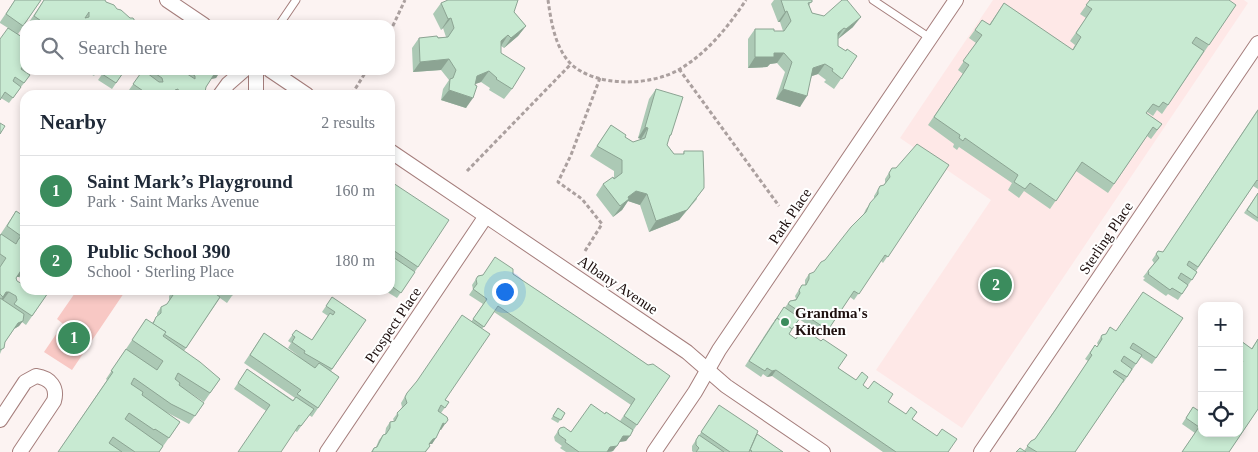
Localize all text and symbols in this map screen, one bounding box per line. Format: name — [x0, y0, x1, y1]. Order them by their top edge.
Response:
search box — [20, 20, 395, 75]
icon: search — [38, 34, 66, 62]
text: Search here — [78, 37, 167, 58]
text: Nearby — [40, 110, 107, 134]
text: 2 results — [321, 114, 375, 131]
text: Saint Mark’s Playground — [87, 171, 293, 192]
text: 1 — [52, 182, 60, 199]
text: 160 m — [335, 182, 375, 199]
street label: Park Place — [766, 185, 815, 247]
text: Park · Saint Marks Avenue — [87, 193, 259, 210]
street label: Sterling Place — [1076, 199, 1136, 277]
text: Public School 390 — [87, 241, 231, 262]
text: 2 — [52, 252, 60, 269]
text: 180 m — [335, 252, 375, 269]
street label: Albany Avenue — [575, 252, 661, 318]
text: School · Sterling Place — [87, 263, 234, 280]
pin: 2 — [980, 266, 1012, 304]
your location — [492, 279, 518, 305]
street label: Prospect Place — [362, 284, 424, 366]
map controls — [1198, 302, 1243, 437]
button: + — [1198, 302, 1243, 347]
place label: Grandma's Kitchen — [795, 305, 868, 338]
marker: Grandma's Kitchen — [779, 316, 791, 328]
pin: 1 — [58, 319, 90, 357]
button: − — [1198, 347, 1243, 392]
button: locate — [1198, 392, 1243, 437]

